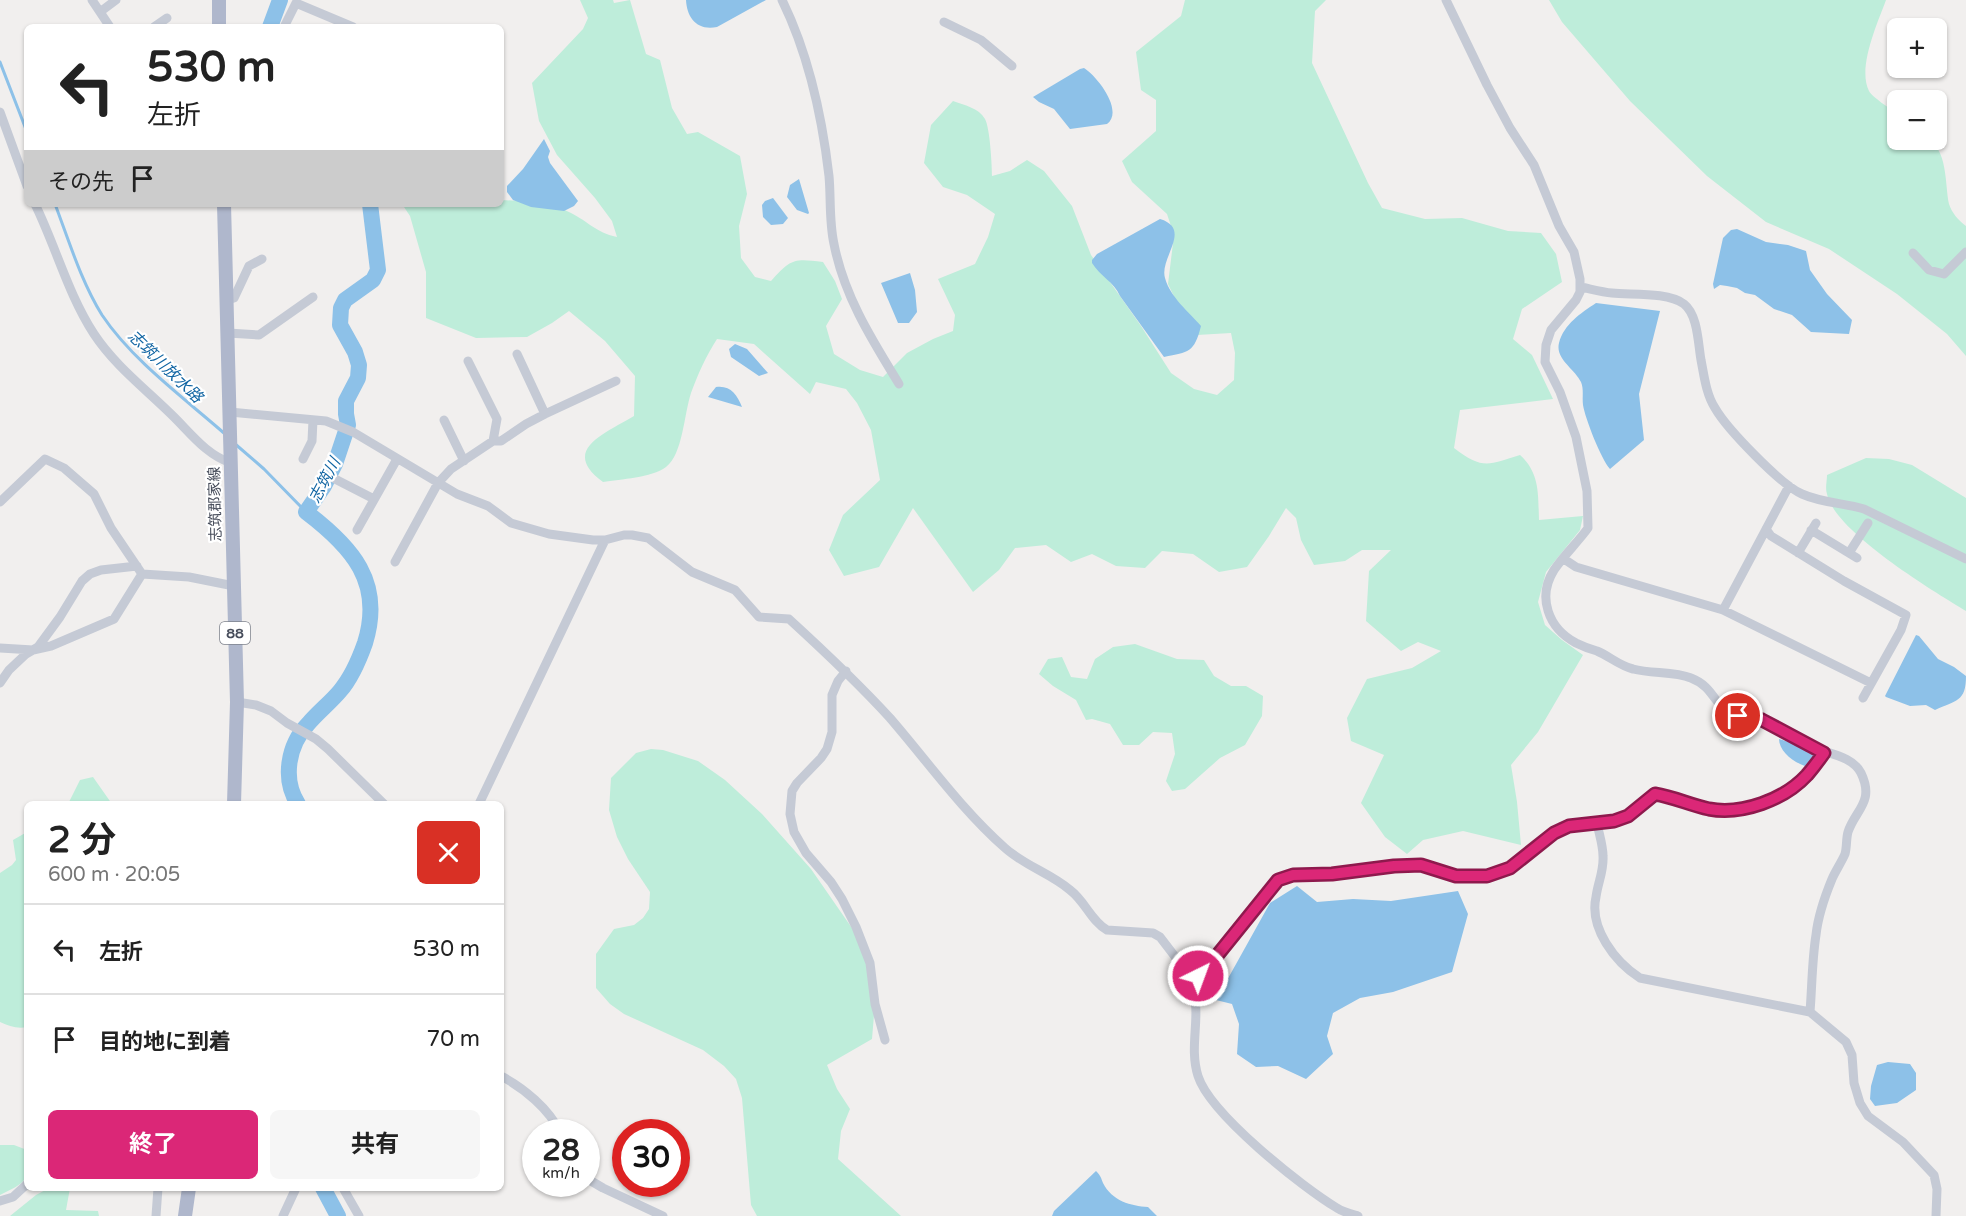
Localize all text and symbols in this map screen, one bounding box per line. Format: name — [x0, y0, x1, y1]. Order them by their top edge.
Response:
map controls — [1887, 18, 1947, 150]
button: + — [1887, 18, 1947, 78]
text: 530 m — [147, 42, 276, 93]
icon: left — [48, 48, 126, 126]
button: − — [1887, 90, 1947, 150]
text: 左折 — [147, 99, 201, 132]
icon: arrive — [126, 162, 159, 195]
text: その先 — [48, 169, 114, 195]
water label: 志筑川放水路 — [124, 326, 208, 409]
water label: 志筑川 — [305, 453, 346, 506]
street label: 志筑郡家線 — [205, 466, 225, 542]
road number: 88 — [220, 622, 250, 644]
pin — [1712, 690, 1763, 741]
icon: arrive — [1721, 699, 1754, 732]
text: 2 分 — [48, 819, 116, 862]
button: close — [417, 821, 480, 884]
text: 600 m · 20:05 — [48, 863, 180, 887]
icon: left — [48, 933, 81, 966]
text: 530 m — [413, 936, 480, 962]
text: 左折 — [99, 939, 143, 965]
position arrow — [1166, 944, 1230, 1008]
icon: arrive — [48, 1023, 81, 1056]
text: 70 m — [426, 1026, 480, 1052]
text: 目的地に到着 — [99, 1029, 231, 1055]
button: 終了 — [48, 1110, 258, 1179]
button: 共有 — [270, 1110, 480, 1179]
speed limit sign: 30 — [612, 1119, 690, 1197]
text: 28 — [542, 1132, 580, 1169]
text: km/h — [542, 1164, 580, 1182]

